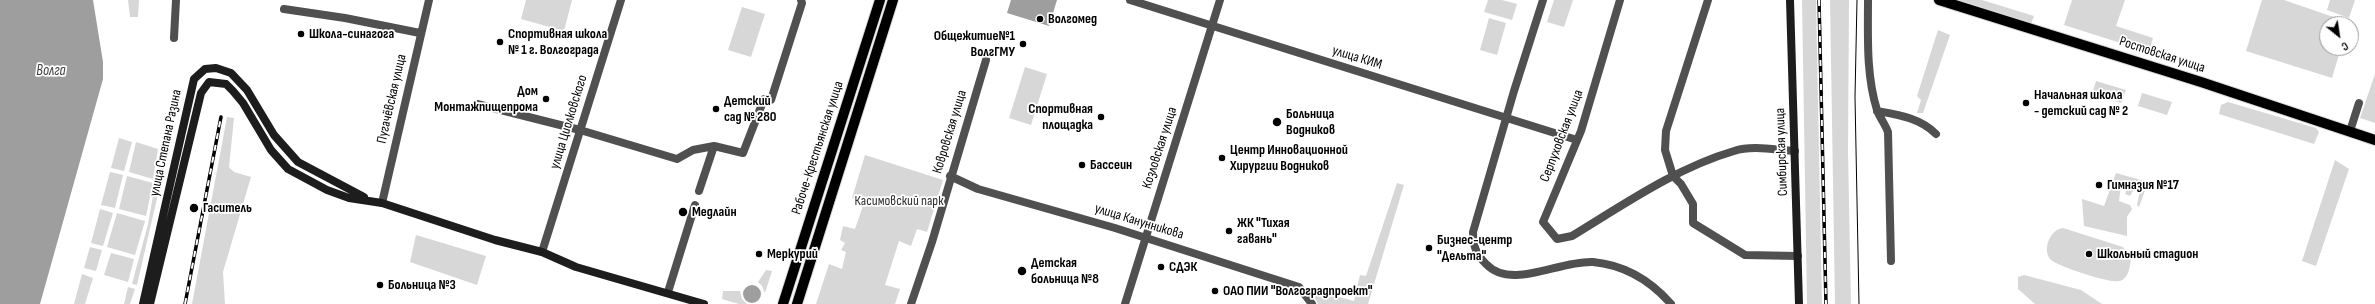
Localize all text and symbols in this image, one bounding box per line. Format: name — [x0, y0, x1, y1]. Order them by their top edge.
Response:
place label: Волгомед — [1048, 11, 1097, 27]
marker: Волгомед — [1035, 14, 1045, 24]
north arrow — [2319, 16, 2359, 56]
place label: Школа-синагога — [309, 26, 394, 42]
place label: Спортивная школа № 1 г. Волгограда — [508, 26, 607, 58]
place label: Общежитие№1 ВолгГМУ — [934, 28, 1015, 60]
marker: Школа-синагога — [296, 29, 306, 39]
street label: Ростовская улица — [2117, 33, 2207, 77]
marker: Спортивная школа № 1 г. Волгограда — [495, 37, 505, 47]
marker: Общежитие№1 ВолгГМУ — [1018, 39, 1028, 49]
text: С — [2339, 39, 2350, 53]
street label: улица КИМ — [1330, 42, 1384, 74]
street label: Пугачёвская улица — [374, 53, 410, 145]
water label: Волга — [36, 62, 66, 80]
street label: улица Циолковского — [547, 73, 591, 171]
street label: Рабоче-Крестьянская улица — [788, 79, 848, 217]
place label: Дом Монтажпищепрома — [434, 83, 538, 116]
place label: Начальная школа - детский сад № 2 — [2034, 87, 2128, 120]
street label: улица Степана Разина — [146, 88, 186, 198]
street label: Ковровская улица — [929, 88, 971, 176]
street label: Серпуховская улица — [1537, 88, 1587, 184]
place label: Детский сад № 280 — [724, 93, 776, 126]
marker: Дом Монтажпищепрома — [541, 94, 551, 104]
marker: Начальная школа - детский сад № 2 — [2021, 98, 2031, 108]
place label: Спортивная площадка — [1028, 101, 1093, 134]
marker: Детский сад № 280 — [711, 104, 721, 114]
street label: Козловская улица — [1139, 105, 1181, 191]
place label: Больница Водников — [1286, 106, 1335, 138]
street label: Симбирская улица — [1772, 108, 1792, 196]
marker: Спортивная площадка — [1096, 112, 1106, 122]
marker: Больница Водников — [1271, 116, 1283, 128]
place label: Центр Инновационной Хирургии Водников — [1230, 142, 1348, 174]
marker: Центр Инновационной Хирургии Водников — [1217, 153, 1227, 163]
place label: Бассеин — [1090, 157, 1132, 173]
marker: Бассеин — [1077, 160, 1087, 170]
place label: Гимназия №17 — [2107, 177, 2179, 193]
marker: Гимназия №17 — [2094, 180, 2104, 190]
park label: Касимовский парк — [855, 193, 943, 209]
place label: Гаситель — [203, 200, 252, 216]
street label: улица Канунникова — [1092, 200, 1186, 244]
marker: Гаситель — [188, 202, 200, 214]
place label: Медлайн — [692, 204, 737, 220]
marker: Медлайн — [677, 206, 689, 218]
place label: ЖК "Тихая гавань" — [1237, 215, 1290, 248]
marker: ЖК "Тихая гавань" — [1224, 226, 1234, 236]
place label: Бизнес-центр "Дельта" — [1437, 232, 1512, 264]
marker: Бизнес-центр "Дельта" — [1424, 243, 1434, 253]
place label: Меркурий — [767, 246, 818, 262]
place label: Школьный стадион — [2097, 246, 2198, 262]
marker: Меркурий — [754, 249, 764, 259]
marker: Школьный стадион — [2084, 249, 2094, 259]
place label: Детская больница №8 — [1031, 255, 1099, 288]
place label: СДЭК — [1169, 259, 1197, 275]
marker: СДЭК — [1156, 262, 1166, 272]
marker: Детская больница №8 — [1016, 265, 1028, 277]
place label: Больница №3 — [388, 277, 456, 293]
marker: Больница №3 — [375, 280, 385, 290]
place label: ОАО ПИИ "Волгоградпроект" — [1223, 283, 1373, 299]
marker: ОАО ПИИ "Волгоградпроект" — [1210, 286, 1220, 296]

